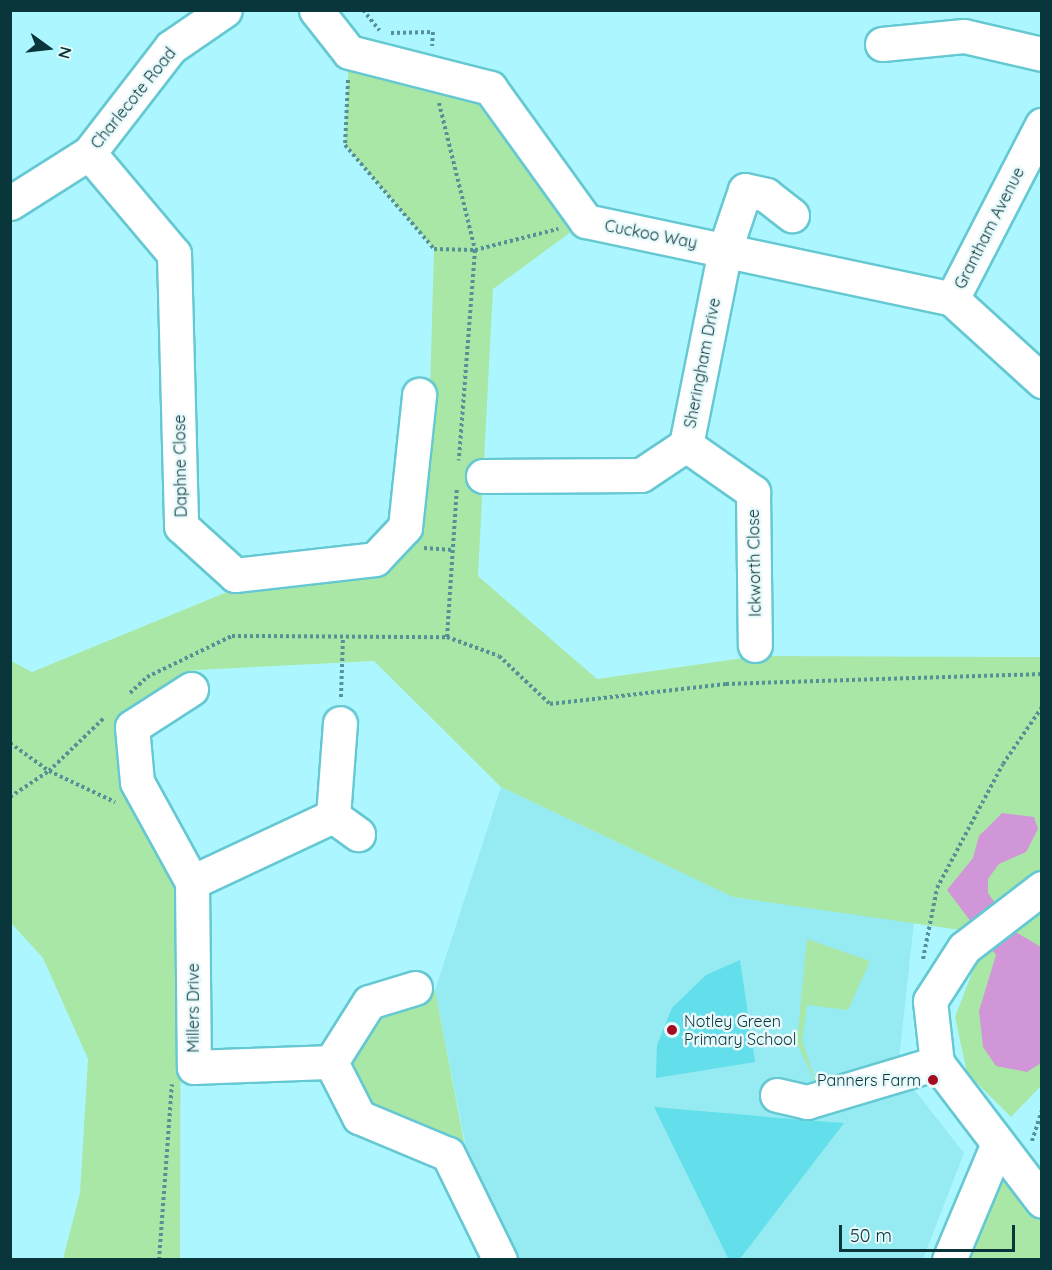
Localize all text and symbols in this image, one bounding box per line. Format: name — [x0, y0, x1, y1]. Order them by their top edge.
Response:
north arrow — [18, 18, 78, 78]
text: N — [54, 44, 77, 61]
street label: Charlecote Road — [86, 44, 180, 152]
street label: Grantham Avenue — [950, 164, 1028, 292]
street label: Cuckoo Way — [603, 216, 699, 252]
street label: Sheringham Drive — [680, 296, 724, 430]
street label: Daphne Close — [170, 414, 190, 518]
street label: Ickworth Close — [743, 509, 765, 617]
street label: Millers Drive — [183, 963, 203, 1053]
place label: Notley Green Primary School — [684, 1011, 796, 1049]
marker: Notley Green Primary School — [665, 1023, 679, 1037]
place label: Panners Farm — [817, 1070, 921, 1090]
marker: Panners Farm — [926, 1073, 940, 1087]
scale bar — [842, 1213, 1018, 1251]
text: 50 m — [850, 1224, 892, 1247]

